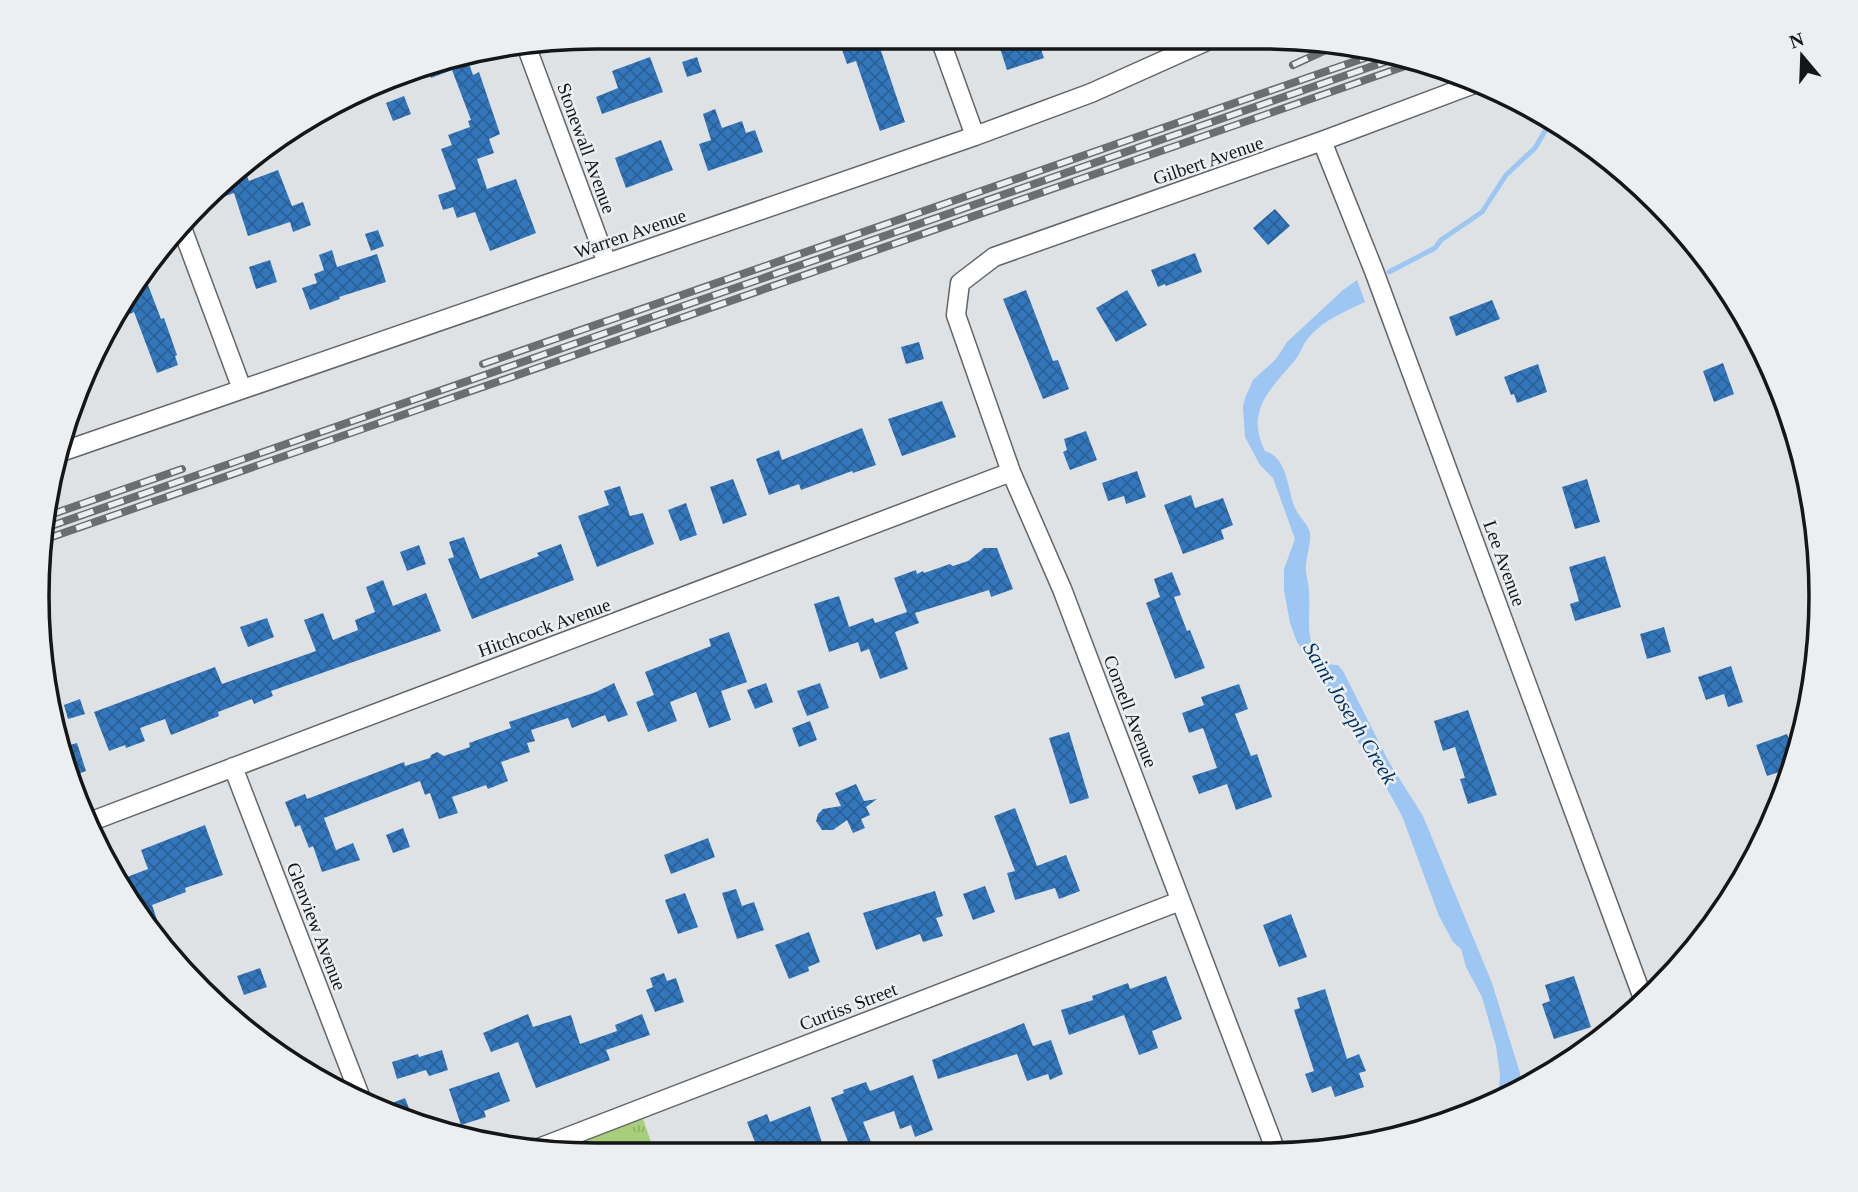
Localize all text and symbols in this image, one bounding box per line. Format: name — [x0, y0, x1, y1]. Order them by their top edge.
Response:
north arrow — [1767, 21, 1837, 91]
text: N — [1787, 28, 1807, 53]
street label: Stonewall Avenue — [553, 80, 620, 216]
street label: Gilbert Avenue — [1150, 132, 1266, 189]
street label: Warren Avenue — [572, 205, 689, 262]
street label: Lee Avenue — [1479, 517, 1530, 609]
street label: Hitchcock Avenue — [475, 594, 613, 661]
water label: Saint Joseph Creek — [1298, 638, 1402, 789]
street label: Cornell Avenue — [1100, 652, 1162, 770]
street label: Glenview Avenue — [282, 859, 351, 993]
street label: Curtiss Street — [796, 978, 901, 1035]

